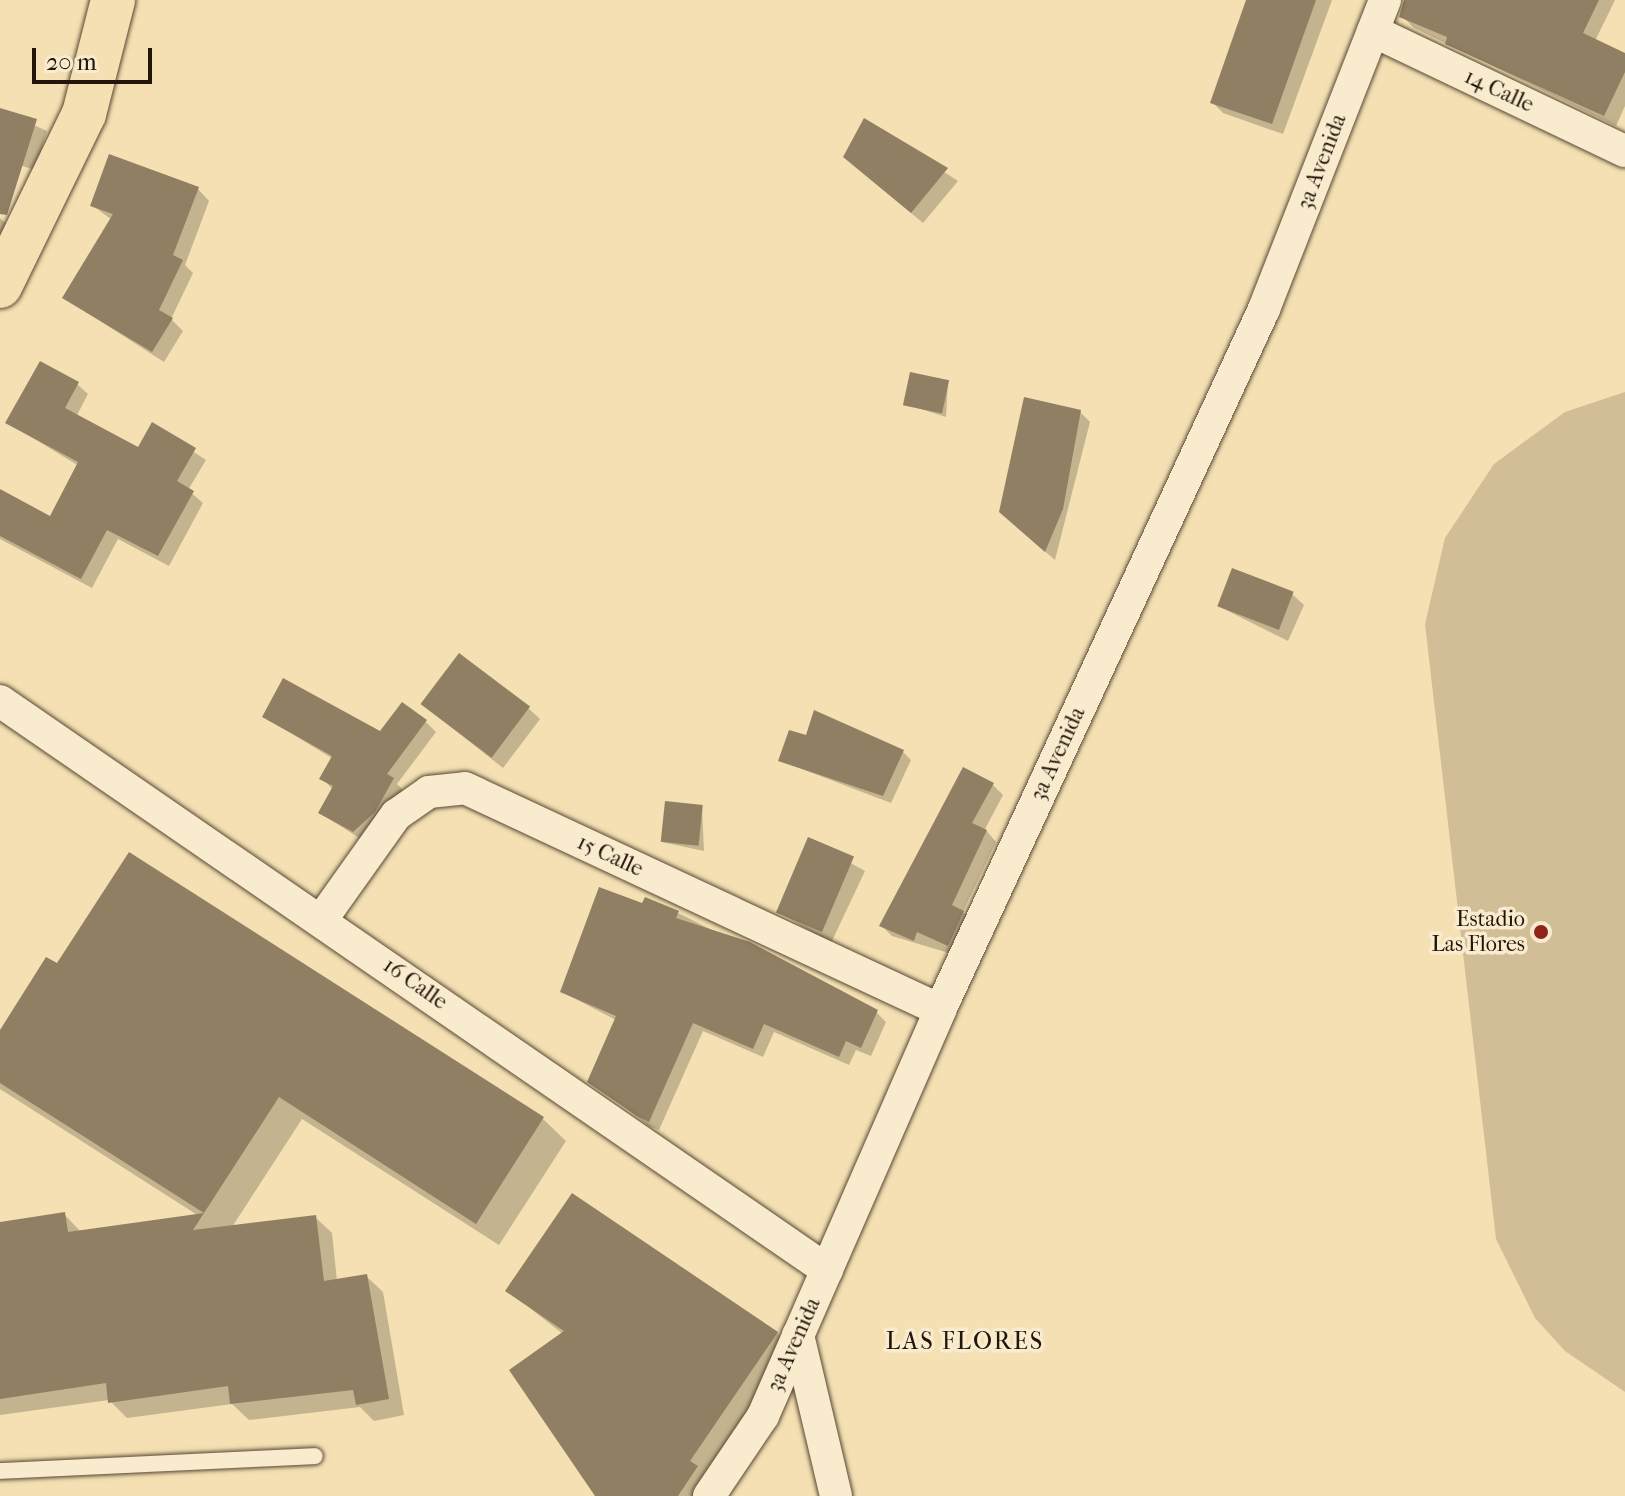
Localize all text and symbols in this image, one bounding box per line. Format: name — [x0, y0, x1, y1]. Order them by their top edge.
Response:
scale bar — [36, 32, 156, 82]
text: 20 m — [46, 48, 97, 76]
street label: 14 Calle — [1460, 64, 1538, 118]
street label: 3a Avenida — [1292, 110, 1352, 214]
street label: 3a Avenida — [1025, 703, 1091, 805]
street label: 15 Calle — [573, 829, 647, 883]
place label: Estadio Las Flores — [1432, 906, 1525, 958]
marker: Estadio Las Flores — [1532, 923, 1550, 941]
street label: 16 Calle — [378, 952, 452, 1016]
street label: 3a Avenida — [762, 1294, 826, 1396]
district label: LAS FLORES — [886, 1328, 1044, 1356]

